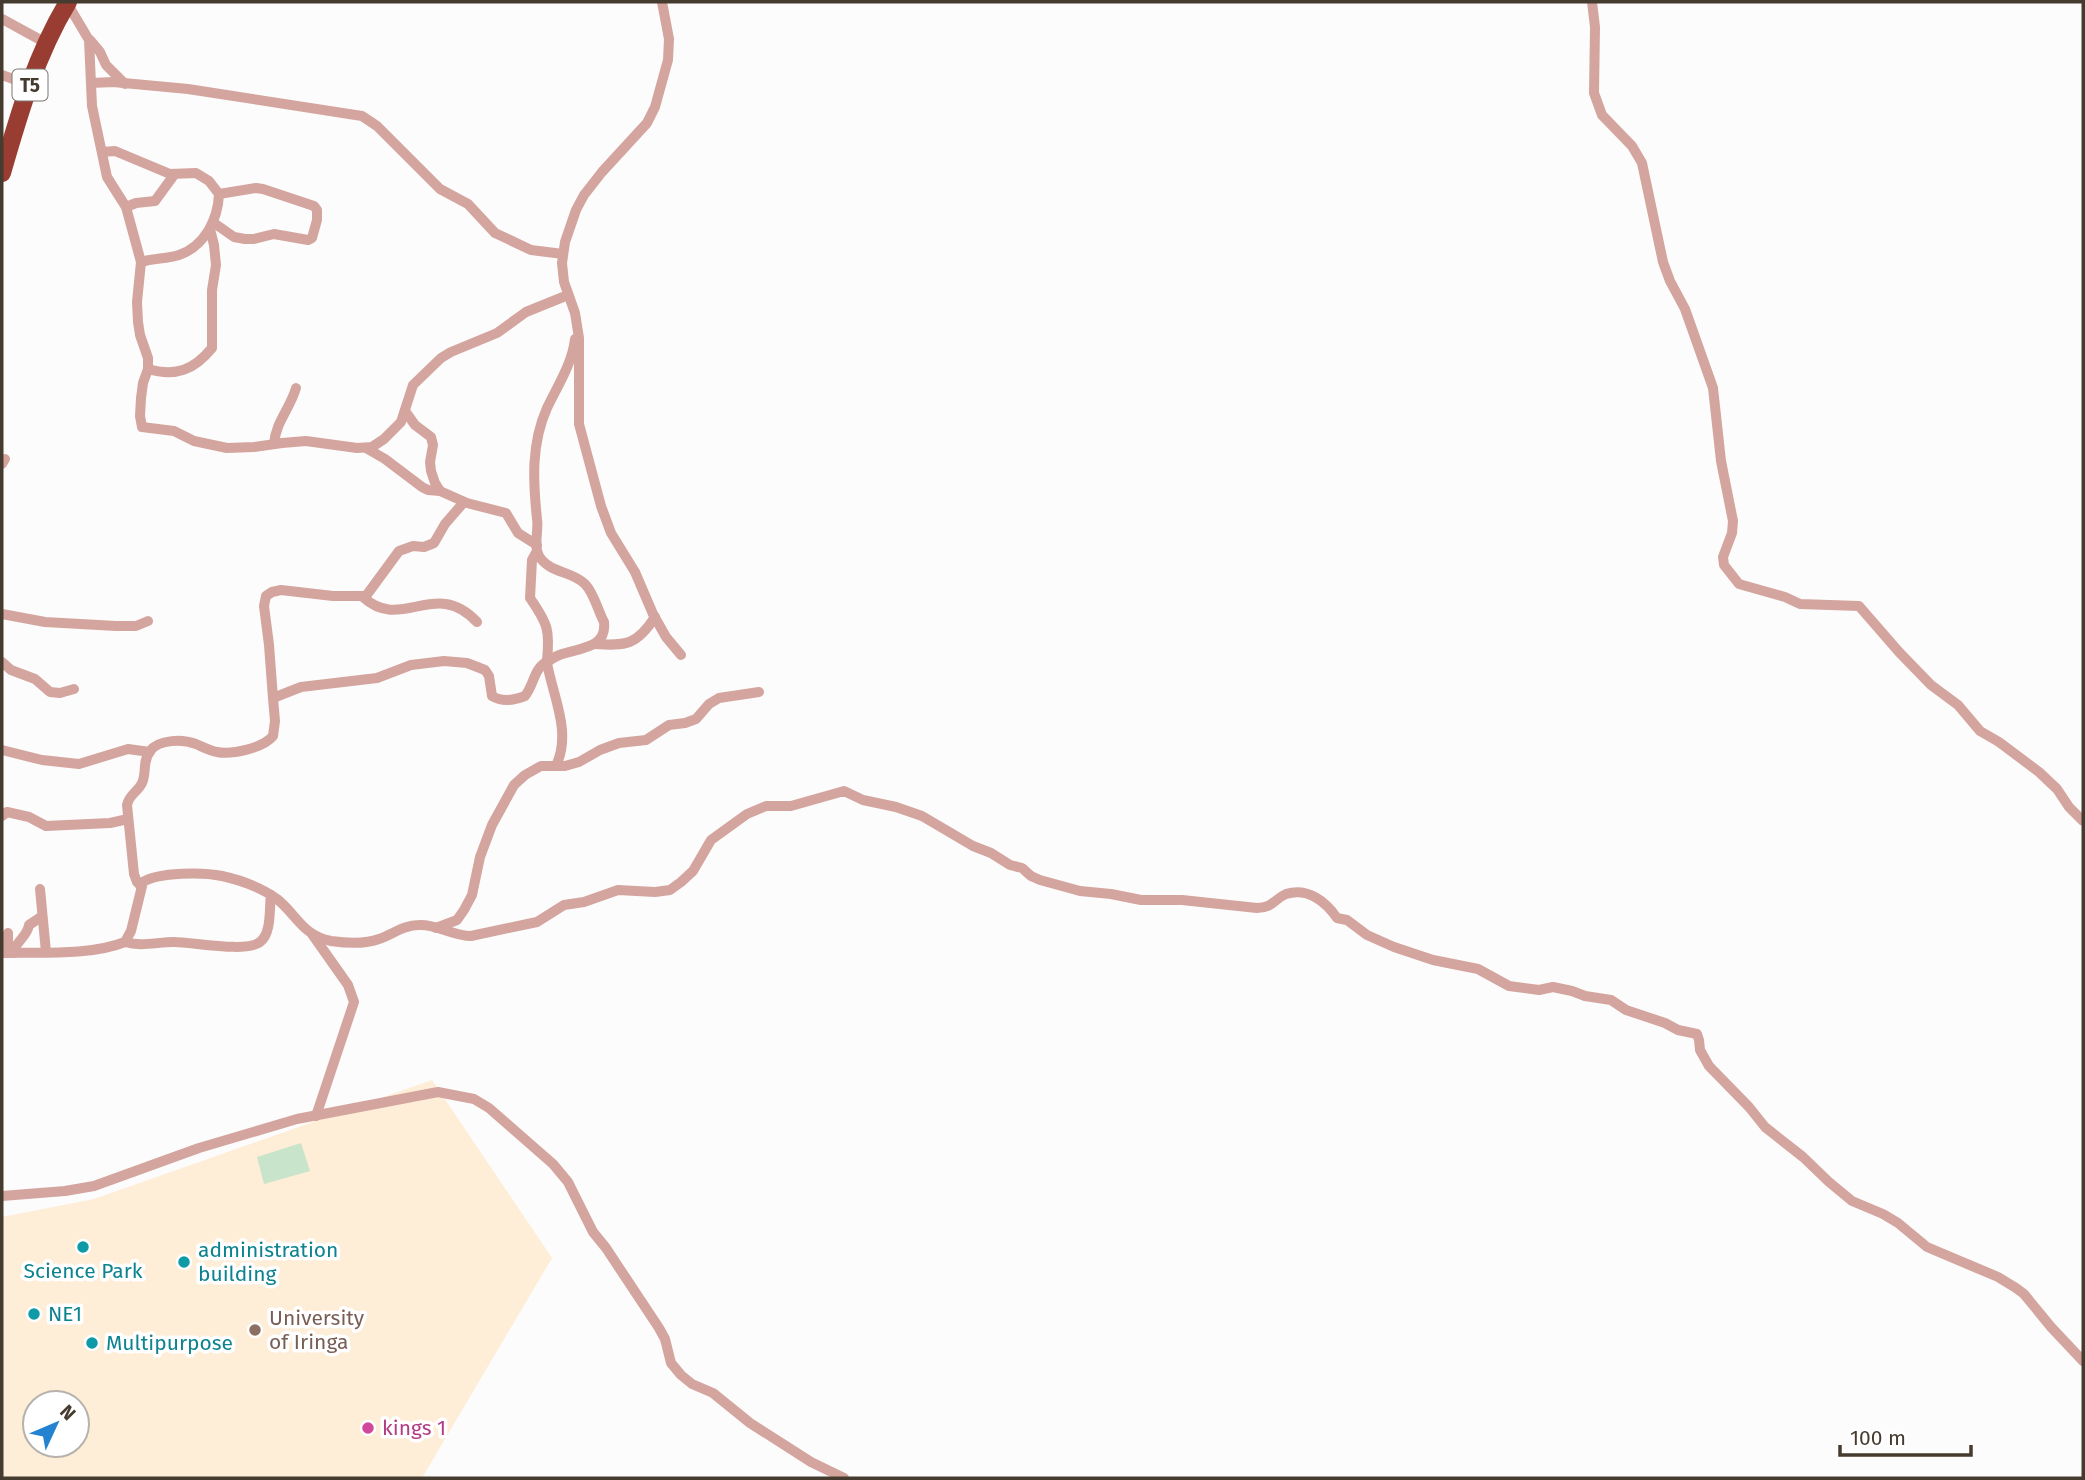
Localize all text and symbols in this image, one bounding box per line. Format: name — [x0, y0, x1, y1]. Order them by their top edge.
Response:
road number: T5 — [12, 69, 48, 100]
place label: administration building — [198, 1237, 338, 1287]
marker: Science Park — [75, 1239, 91, 1255]
marker: administration building — [176, 1254, 192, 1270]
place label: Science Park — [23, 1258, 143, 1284]
place label: NE1 — [48, 1301, 82, 1327]
place label: University of Iringa — [269, 1305, 365, 1355]
marker: NE1 — [26, 1306, 42, 1322]
marker: University of Iringa — [247, 1322, 263, 1338]
place label: Multipurpose — [106, 1330, 233, 1356]
marker: Multipurpose — [84, 1335, 100, 1351]
north arrow — [21, 1389, 91, 1459]
text: N — [55, 1400, 81, 1425]
scale bar — [1840, 1414, 1971, 1458]
place label: kings 1 — [382, 1415, 446, 1441]
marker: kings 1 — [360, 1420, 376, 1436]
text: 100 m — [1850, 1425, 1906, 1451]

